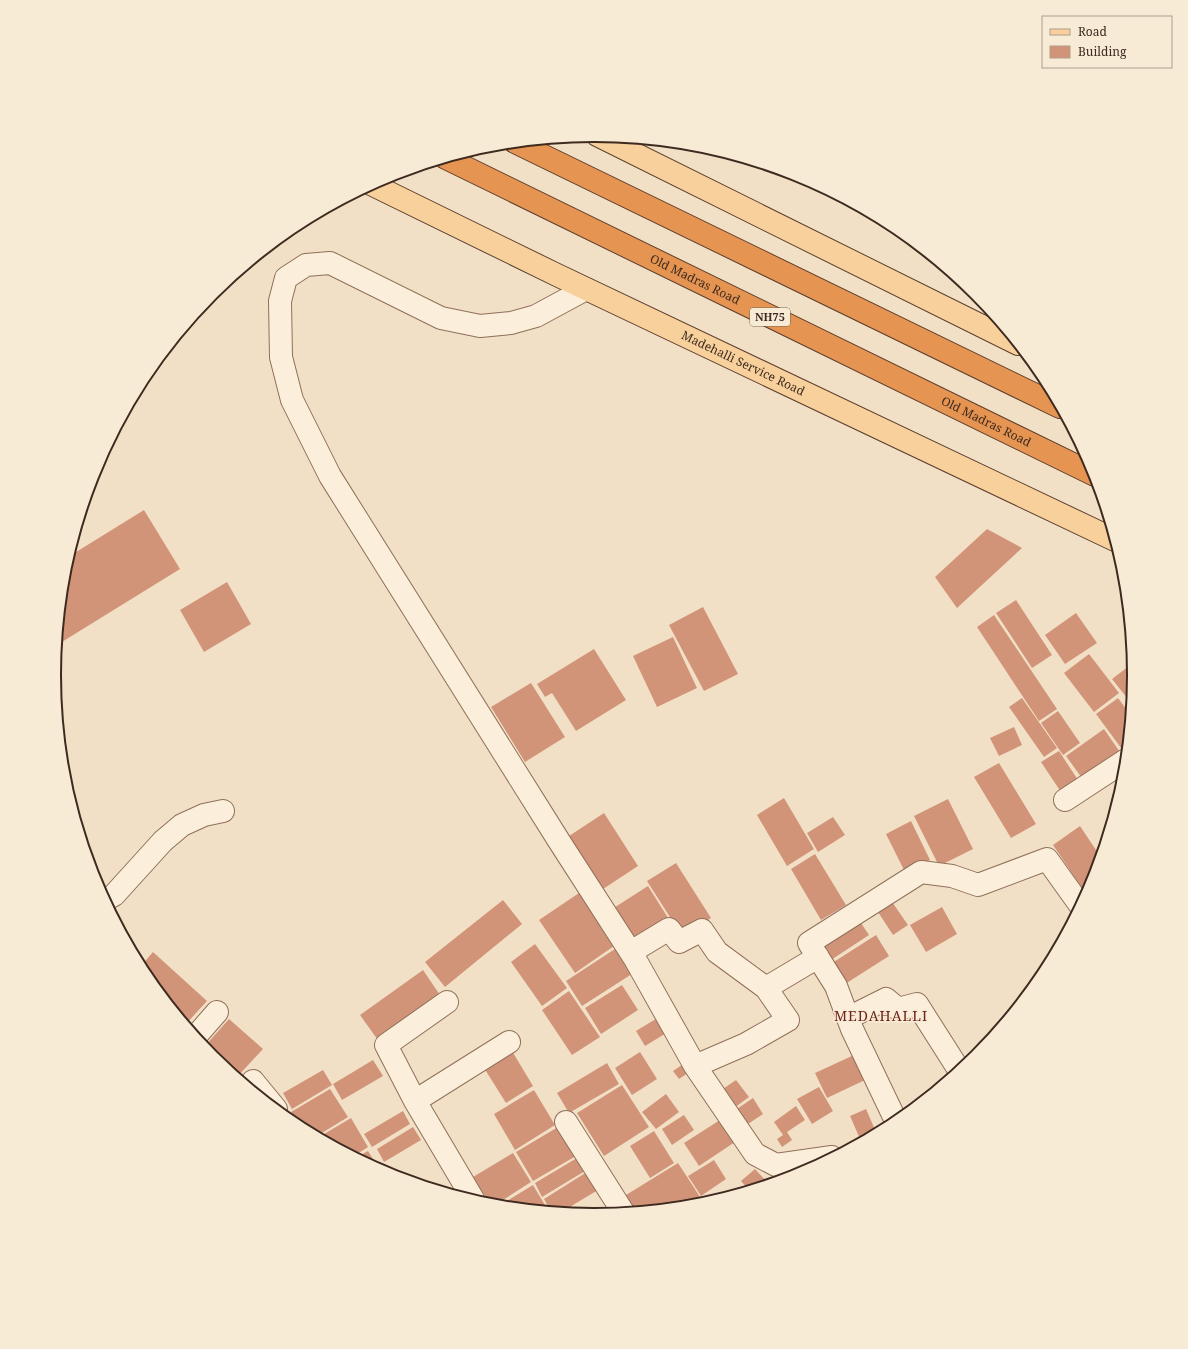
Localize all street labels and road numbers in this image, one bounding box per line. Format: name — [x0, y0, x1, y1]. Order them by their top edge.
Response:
street label: Old Madras Road — [647, 250, 744, 309]
road number: NH75 — [750, 308, 790, 326]
street label: Madehalli Service Road — [679, 326, 808, 400]
street label: Old Madras Road — [938, 392, 1035, 451]

